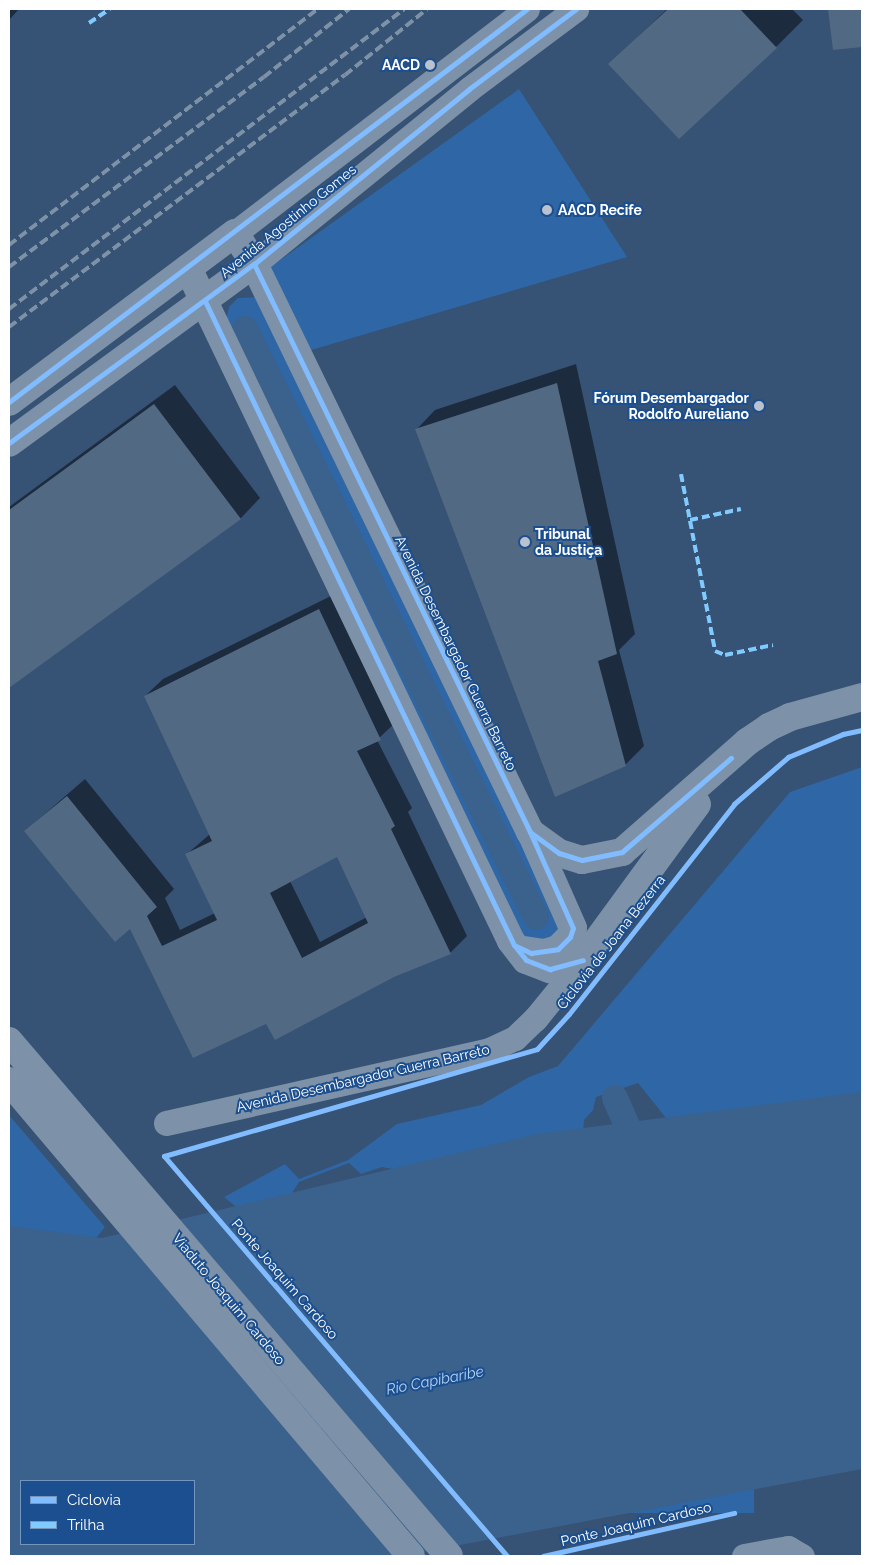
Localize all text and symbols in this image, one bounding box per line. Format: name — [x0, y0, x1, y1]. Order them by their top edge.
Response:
place label: AACD — [382, 57, 420, 73]
marker: AACD — [424, 59, 436, 71]
street label: Avenida Agostinho Gomes — [216, 161, 360, 281]
place label: AACD Recife — [558, 202, 642, 218]
marker: AACD Recife — [540, 203, 554, 217]
place label: Fórum Desembargador Rodolfo Aureliano — [594, 390, 749, 422]
marker: Fórum Desembargador Rodolfo Aureliano — [753, 400, 765, 412]
place label: Tribunal da Justiça — [535, 526, 603, 558]
street label: Avenida Desembargador Guerra Barreto — [392, 533, 520, 773]
marker: Tribunal da Justiça — [519, 536, 531, 548]
street label: Ciclovia de Joana Bezerra — [553, 871, 669, 1013]
street label: Avenida Desembargador Guerra Barreto — [235, 1041, 491, 1115]
street label: Ponte Joaquim Cardoso — [228, 1215, 342, 1343]
street label: Viaduto Joaquim Cardoso — [169, 1230, 289, 1368]
water label: Rio Capibaribe — [385, 1363, 485, 1399]
legend — [20, 1480, 195, 1545]
text: Ciclovia — [67, 1491, 121, 1509]
street label: Ponte Joaquim Cardoso — [559, 1498, 713, 1550]
text: Trilha — [67, 1516, 104, 1534]

